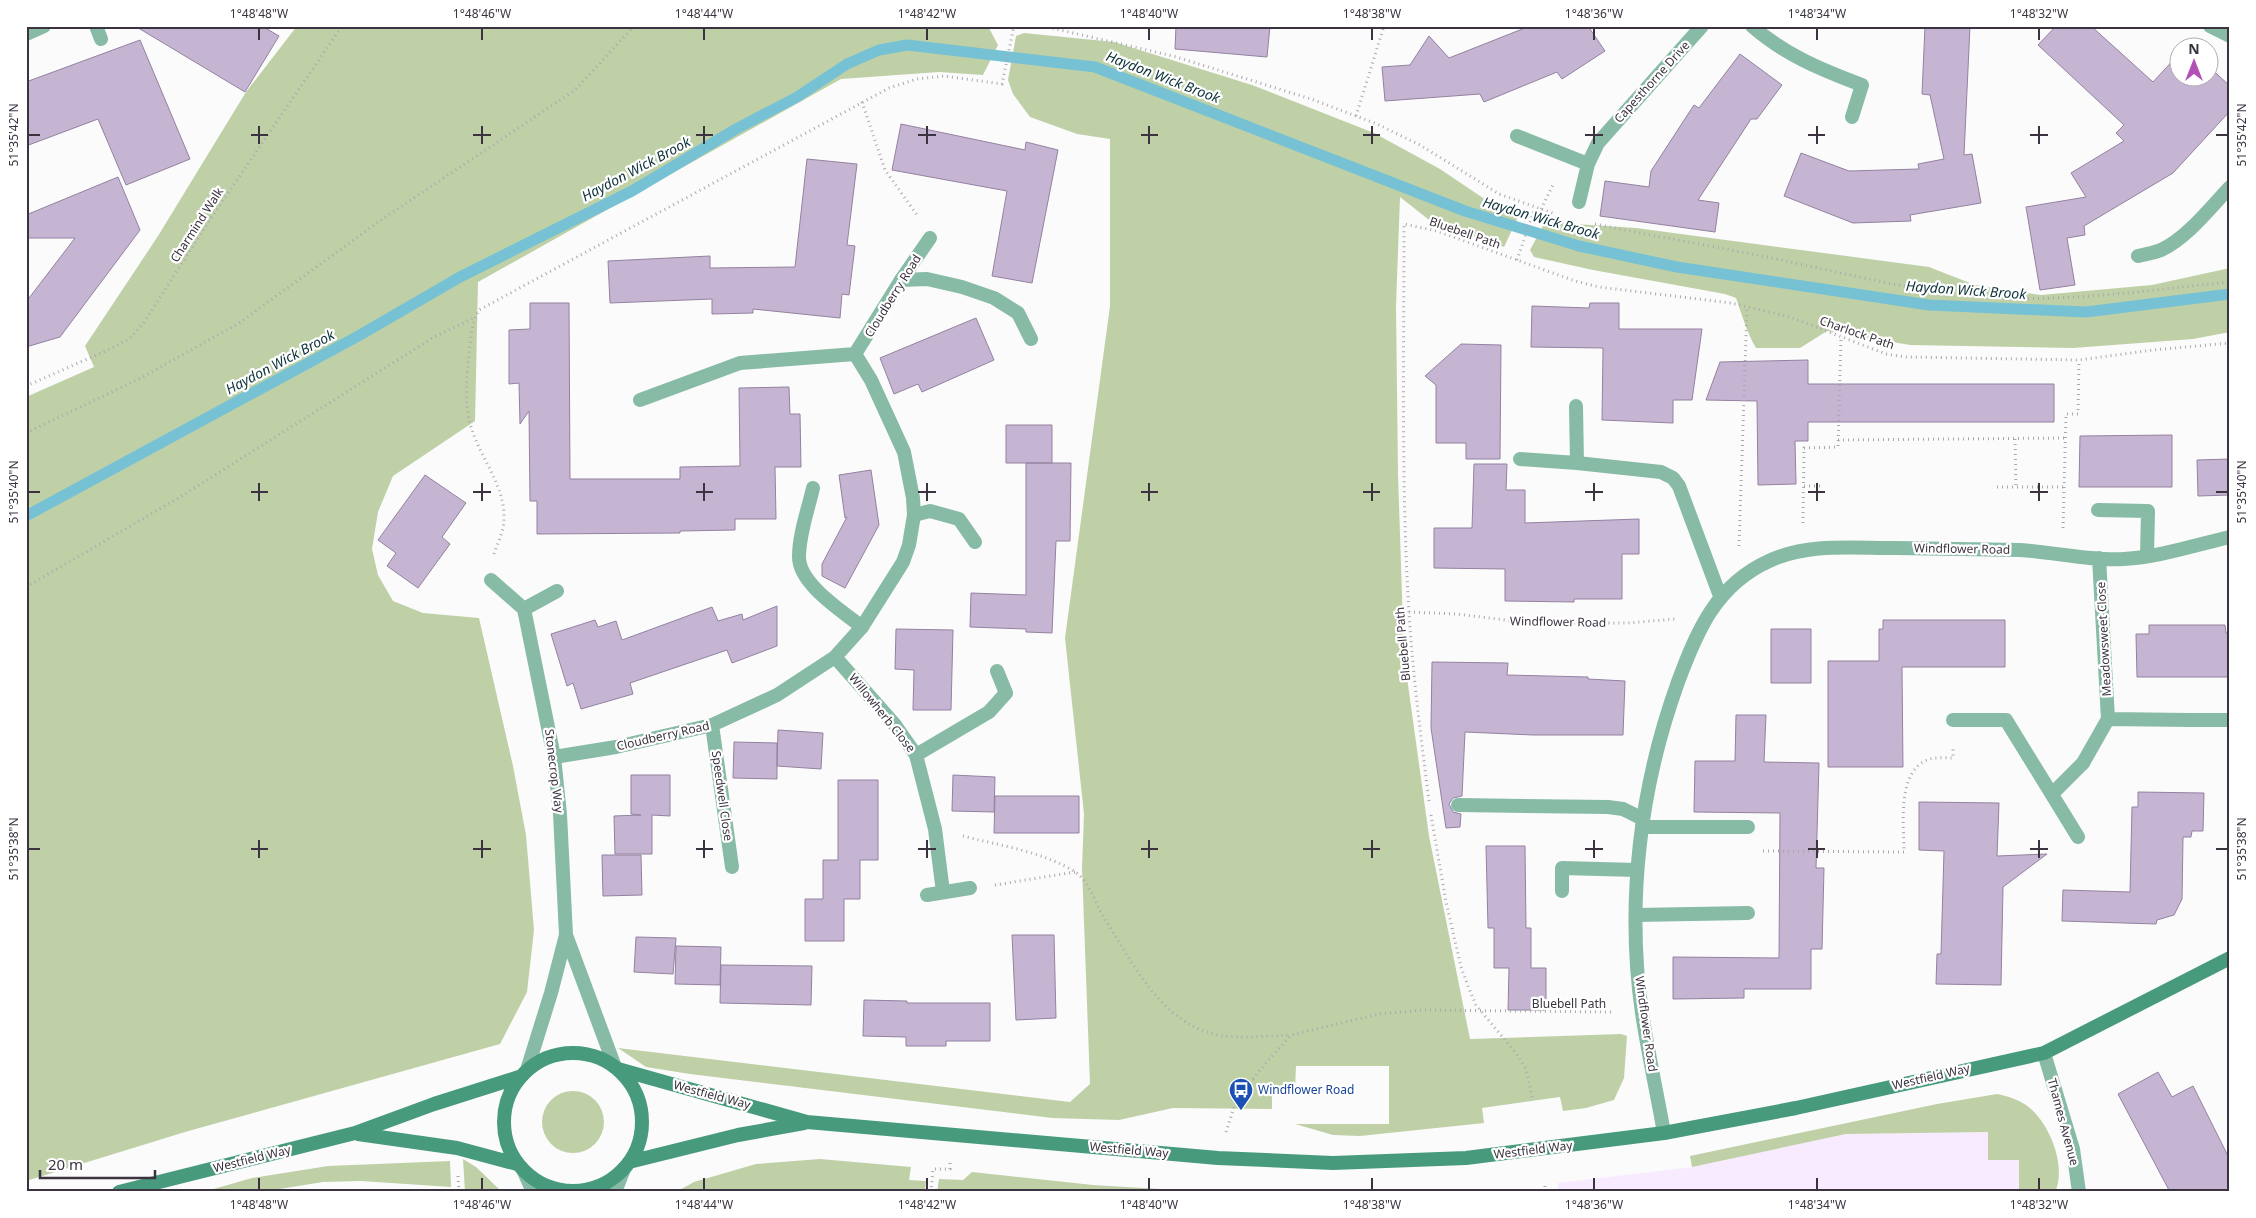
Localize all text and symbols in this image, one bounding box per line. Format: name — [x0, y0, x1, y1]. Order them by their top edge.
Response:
text: 1°48'48"W — [230, 5, 288, 22]
text: 1°48'46"W — [453, 5, 511, 22]
text: 1°48'44"W — [675, 5, 733, 22]
text: 1°48'42"W — [898, 5, 956, 22]
text: 1°48'40"W — [1120, 5, 1178, 22]
text: 1°48'38"W — [1343, 5, 1401, 22]
text: 1°48'36"W — [1565, 5, 1623, 22]
text: 1°48'34"W — [1788, 5, 1846, 22]
text: 1°48'32"W — [2010, 5, 2068, 22]
street label: Capesthorne Drive — [1610, 37, 1693, 126]
north arrow — [2168, 38, 2218, 88]
text: N — [2188, 39, 2200, 58]
water label: Haydon Wick Brook — [1103, 46, 1224, 107]
text: 51°35'42"N — [5, 103, 22, 167]
text: 51°35'42"N — [2233, 103, 2250, 167]
water label: Haydon Wick Brook — [578, 131, 694, 205]
street label: Charmind Walk — [166, 184, 227, 265]
water label: Haydon Wick Brook — [1481, 192, 1603, 244]
street label: Bluebell Path — [1427, 212, 1503, 253]
street label: Cloudberry Road — [860, 251, 925, 340]
water label: Haydon Wick Brook — [1905, 276, 2028, 303]
street label: Charlock Path — [1817, 312, 1897, 353]
water label: Haydon Wick Brook — [222, 324, 338, 398]
text: 51°35'40"N — [5, 460, 22, 524]
text: 51°35'40"N — [2233, 460, 2250, 524]
street label: Windflower Road — [1914, 539, 2010, 558]
street label: Meadowsweet Close — [2092, 581, 2115, 697]
street label: Bluebell Path — [1391, 606, 1414, 682]
street label: Windflower Road — [1510, 612, 1606, 631]
street label: Willowherb Close — [845, 670, 920, 756]
street label: Cloudberry Road — [615, 717, 711, 754]
street label: Stonecrop Way — [541, 728, 568, 815]
street label: Speedwell Close — [708, 750, 737, 842]
text: 51°35'38"N — [5, 817, 22, 881]
text: 51°35'38"N — [2233, 817, 2250, 881]
street label: Windflower Road — [1631, 975, 1662, 1073]
street label: Bluebell Path — [1532, 995, 1606, 1012]
street label: Westfield Way — [1890, 1059, 1972, 1094]
street label: Westfield Way — [672, 1076, 753, 1113]
street label: Thames Avenue — [2044, 1076, 2083, 1168]
bus stop icon: Windflower Road — [1228, 1077, 1254, 1111]
place label: Windflower Road — [1258, 1081, 1354, 1098]
street label: Westfield Way — [1493, 1136, 1574, 1163]
street label: Westfield Way — [1089, 1138, 1170, 1161]
street label: Westfield Way — [211, 1140, 293, 1176]
scale bar — [40, 1148, 155, 1180]
text: 20 m — [48, 1154, 83, 1174]
text: 1°48'48"W — [230, 1196, 288, 1213]
text: 1°48'46"W — [453, 1196, 511, 1213]
text: 1°48'44"W — [675, 1196, 733, 1213]
text: 1°48'42"W — [898, 1196, 956, 1213]
text: 1°48'40"W — [1120, 1196, 1178, 1213]
text: 1°48'38"W — [1343, 1196, 1401, 1213]
text: 1°48'36"W — [1565, 1196, 1623, 1213]
text: 1°48'34"W — [1788, 1196, 1846, 1213]
text: 1°48'32"W — [2010, 1196, 2068, 1213]

